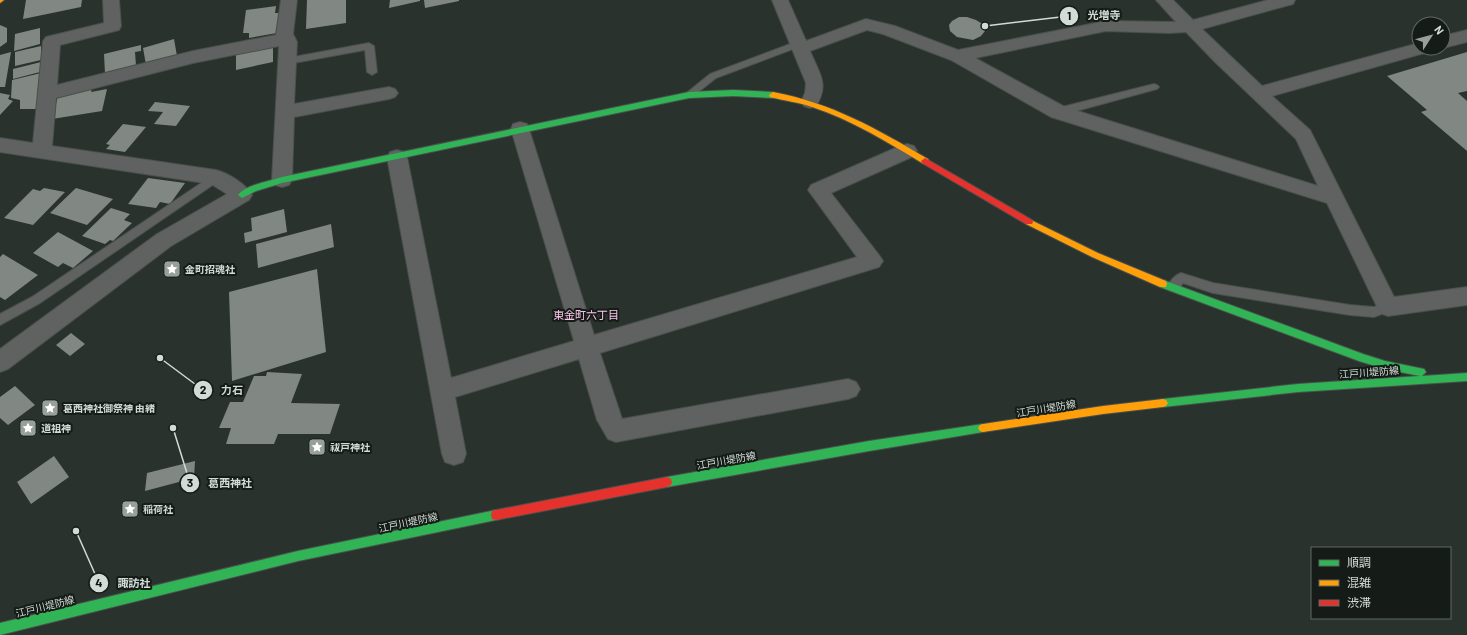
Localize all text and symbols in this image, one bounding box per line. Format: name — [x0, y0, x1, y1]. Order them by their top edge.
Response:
callout: 光増寺 — [1059, 4, 1128, 27]
text: 1 — [1067, 8, 1071, 22]
text: 光増寺 — [1088, 8, 1121, 21]
north arrow — [1411, 16, 1451, 56]
text: N — [1432, 23, 1447, 37]
place icon: 金町招魂社 — [162, 259, 182, 279]
place label: 金町招魂社 — [185, 263, 236, 275]
district label: 東金町六丁目 — [553, 308, 619, 321]
street label: 江戸川堤防線 — [1339, 364, 1399, 380]
callout: 力石 — [193, 378, 251, 401]
text: 2 — [200, 382, 207, 396]
text: 力石 — [221, 383, 243, 396]
street label: 江戸川堤防線 — [1015, 397, 1077, 419]
place icon: 葛西神社御祭神 由緒 — [40, 398, 60, 418]
place label: 葛西神社御祭神 由緒 — [63, 402, 155, 414]
place icon: 道祖神 — [18, 418, 38, 438]
place label: 道祖神 — [41, 422, 71, 434]
place icon: 祓戸神社 — [307, 437, 327, 457]
place label: 祓戸神社 — [330, 441, 371, 453]
street label: 江戸川堤防線 — [695, 449, 757, 471]
callout: 葛西神社 — [180, 472, 260, 495]
text: 3 — [187, 475, 193, 489]
text: 葛西神社 — [208, 476, 252, 489]
place icon: 稲荷社 — [120, 499, 140, 519]
place label: 稲荷社 — [143, 503, 174, 515]
street label: 江戸川堤防線 — [377, 510, 439, 534]
legend — [1311, 547, 1451, 619]
text: 順調 — [1347, 555, 1371, 569]
callout: 諏訪社 — [89, 572, 158, 595]
text: 4 — [95, 575, 103, 589]
text: 混雑 — [1347, 575, 1371, 589]
text: 諏訪社 — [118, 576, 151, 589]
street label: 江戸川堤防線 — [14, 593, 76, 619]
text: 渋滞 — [1347, 595, 1371, 609]

